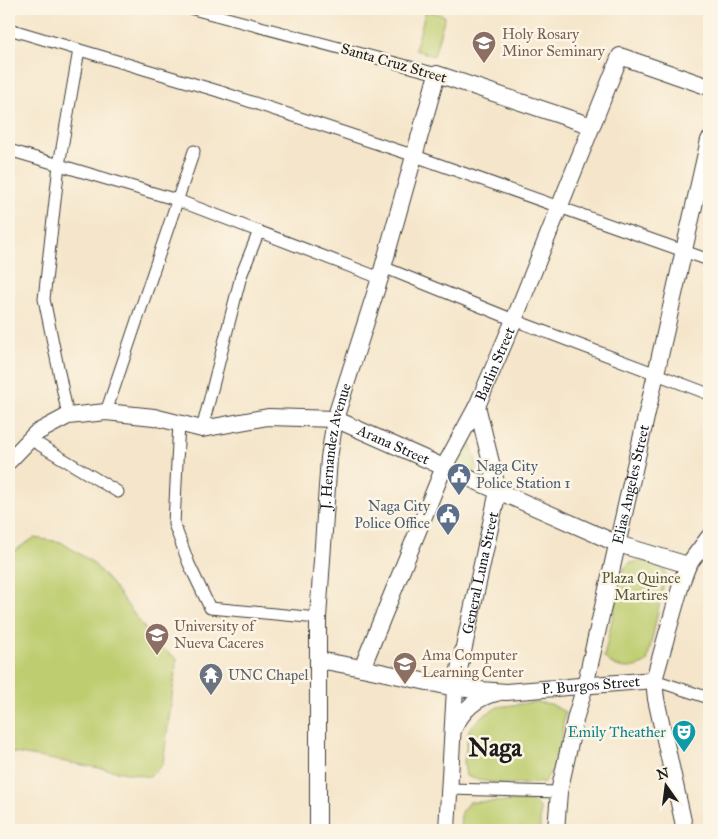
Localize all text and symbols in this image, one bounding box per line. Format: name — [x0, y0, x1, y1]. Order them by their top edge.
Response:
place label: Holy Rosary Minor Seminary — [502, 25, 606, 60]
school or university icon: Holy Rosary Minor Seminary — [471, 30, 497, 64]
street label: Santa Cruz Street — [339, 39, 450, 87]
street label: Barlin Street — [471, 324, 519, 404]
street label: J. Hernandez Avenue — [316, 381, 355, 512]
street label: Arana Street — [354, 421, 433, 469]
street label: Elias Angeles Street — [609, 422, 653, 546]
place label: Naga City Police Station 1 — [476, 457, 570, 492]
public building icon: Naga City Police Station 1 — [446, 462, 472, 496]
place label: Naga City Police Office — [354, 497, 431, 532]
public building icon: Naga City Police Office — [435, 502, 461, 536]
street label: General Luna Street — [458, 509, 502, 636]
park label: Plaza Quince Martires — [602, 569, 680, 604]
place label: University of Nueva Caceres — [174, 617, 264, 652]
school or university icon: University of Nueva Caceres — [144, 622, 170, 656]
place label: Ama Computer Learning Center — [421, 646, 524, 681]
school or university icon: Ama Computer Learning Center — [392, 651, 418, 685]
temple icon: UNC Chapel — [198, 662, 224, 696]
place label: UNC Chapel — [228, 666, 310, 684]
street label: P. Burgos Street — [541, 672, 641, 698]
theatre icon: Emily Theather — [671, 719, 697, 753]
place label: Emily Theather — [568, 723, 666, 741]
district label: Naga — [468, 732, 522, 764]
north arrow — [640, 762, 690, 812]
text: N — [655, 764, 671, 784]

